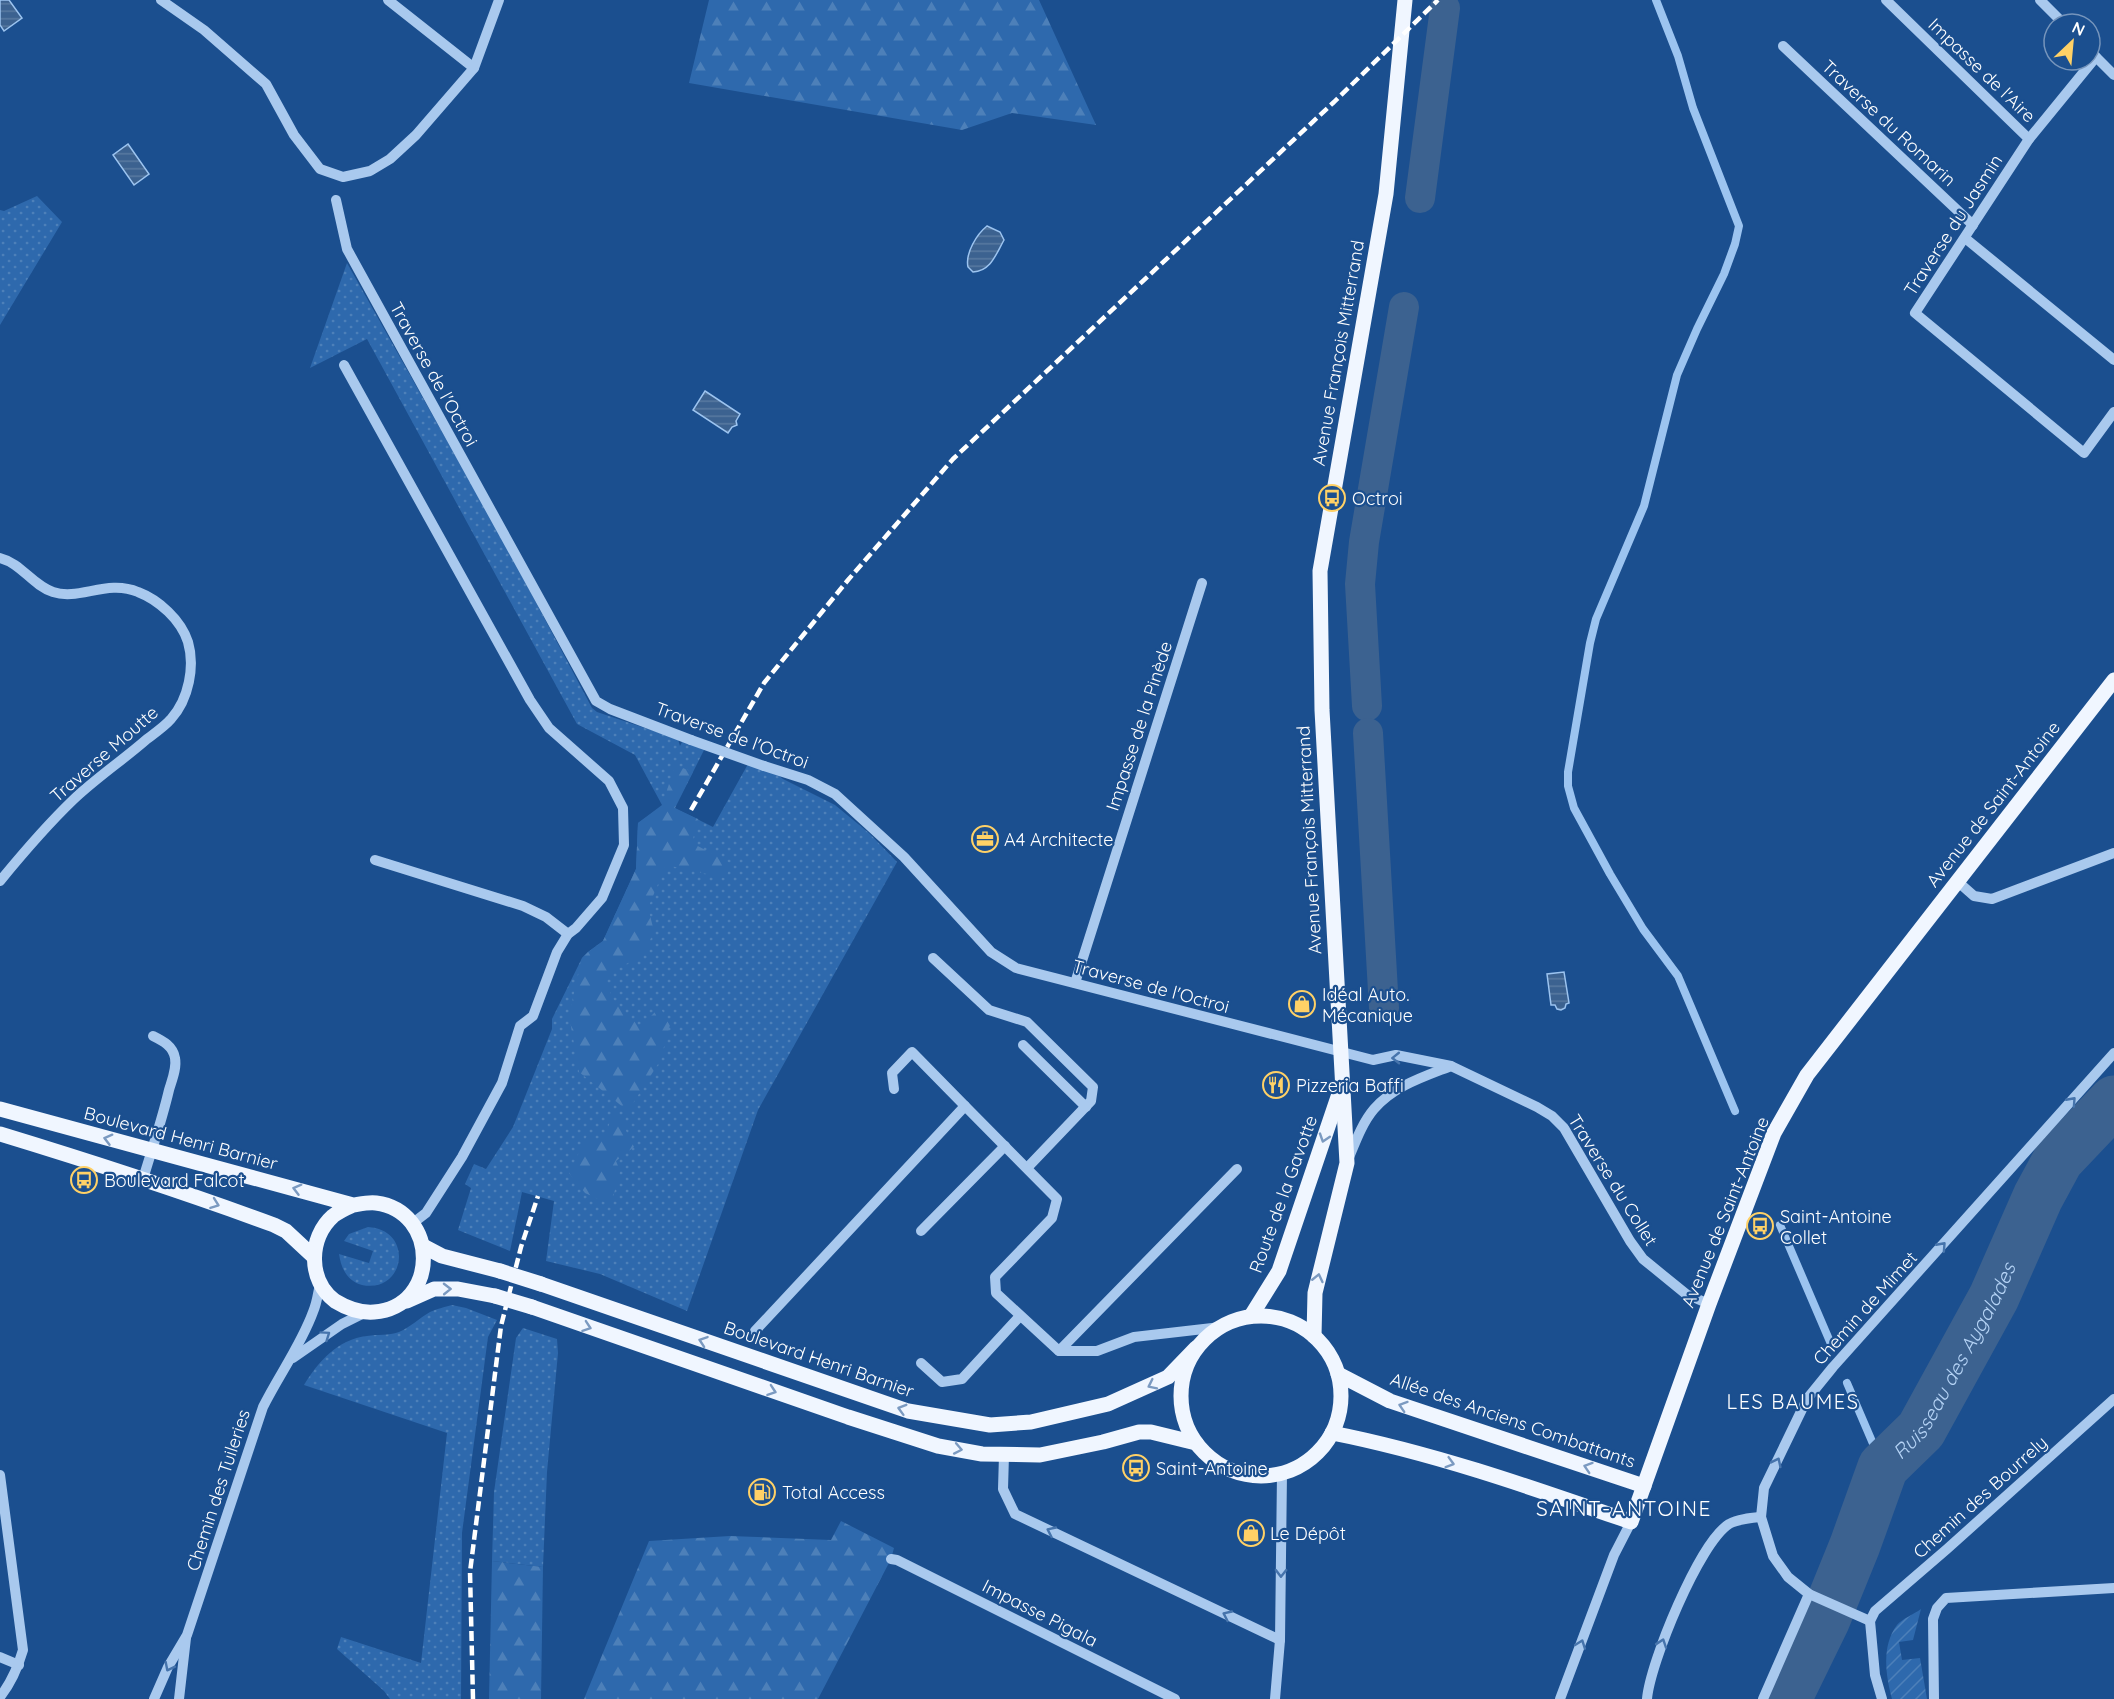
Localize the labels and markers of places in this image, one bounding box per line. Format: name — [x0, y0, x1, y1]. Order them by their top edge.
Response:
bus stop icon: Octroi — [1317, 483, 1347, 513]
place label: Octroi — [1352, 487, 1403, 510]
office icon: A4 Architecte — [970, 824, 1000, 854]
place label: A4 Architecte — [1004, 828, 1113, 851]
place label: Idéal Auto. Mécanique — [1322, 983, 1413, 1027]
shop icon: Idéal Auto. Mécanique — [1287, 989, 1317, 1019]
restaurant icon: Pizzeria Baffi — [1261, 1070, 1291, 1100]
place label: Pizzeria Baffi — [1296, 1074, 1404, 1097]
bus stop icon: Boulevard Falcot — [69, 1165, 99, 1195]
place label: Boulevard Falcot — [104, 1169, 245, 1192]
place label: Saint-Antoine Collet — [1780, 1205, 1892, 1249]
bus stop icon: Saint-Antoine Collet — [1745, 1211, 1775, 1241]
bus stop icon: Saint-Antoine — [1121, 1453, 1151, 1483]
place label: Saint-Antoine — [1156, 1457, 1268, 1480]
fuel station icon: Total Access — [747, 1477, 777, 1507]
place label: Total Access — [782, 1481, 885, 1504]
shop icon: Le Dépôt — [1236, 1518, 1266, 1548]
place label: Le Dépôt — [1270, 1522, 1346, 1545]

